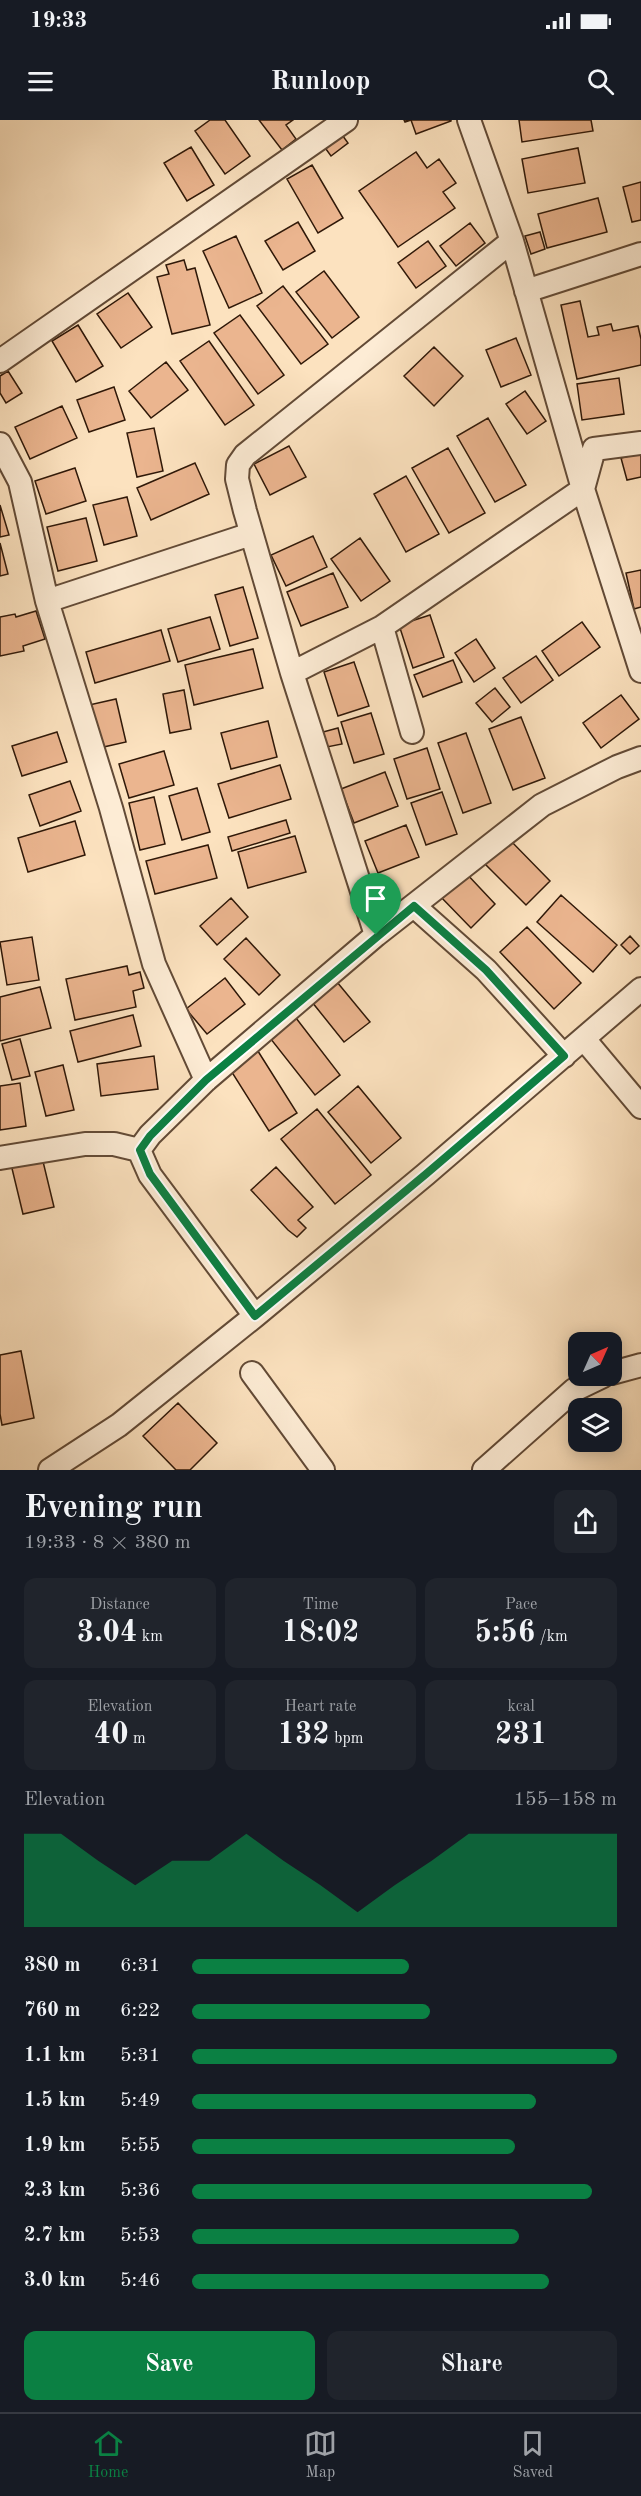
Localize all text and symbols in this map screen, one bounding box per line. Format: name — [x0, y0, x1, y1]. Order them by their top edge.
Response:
text: 19:33 — [30, 10, 87, 32]
icon: menu — [24, 65, 57, 98]
icon: search — [584, 65, 617, 98]
text: Runloop — [271, 68, 370, 95]
pin — [350, 873, 401, 935]
icon: arrive — [359, 882, 392, 915]
north arrow — [568, 1332, 622, 1386]
map controls — [568, 1332, 622, 1452]
button: layers — [568, 1398, 622, 1452]
button: share — [554, 1490, 617, 1553]
text: Evening run — [24, 1492, 203, 1525]
text: 19:33 · 8 × 380 m — [24, 1533, 191, 1553]
text: Distance — [90, 1597, 150, 1613]
text: Time — [303, 1597, 338, 1613]
text: Pace — [505, 1597, 537, 1613]
text: 3.04 — [77, 1618, 137, 1648]
text: 18:02 — [281, 1618, 359, 1648]
text: 5:56 — [475, 1618, 535, 1648]
text: km — [137, 1629, 163, 1645]
text: /km — [535, 1629, 568, 1645]
text: Elevation — [87, 1699, 152, 1715]
text: Heart rate — [285, 1699, 356, 1715]
text: kcal — [507, 1699, 535, 1715]
text: 40 — [94, 1720, 129, 1750]
text: 132 — [278, 1720, 330, 1750]
text: 231 — [495, 1720, 547, 1750]
text: m — [129, 1731, 146, 1747]
text: bpm — [330, 1731, 363, 1747]
text: Elevation — [24, 1790, 105, 1810]
text: 155–158 m — [514, 1790, 617, 1810]
text: 380 m — [24, 1956, 80, 1976]
text: 6:31 — [120, 1956, 160, 1976]
text: 760 m — [24, 2001, 80, 2021]
text: 6:22 — [120, 2001, 160, 2021]
text: 1.1 km — [24, 2046, 86, 2066]
text: 5:31 — [120, 2046, 160, 2066]
text: 1.5 km — [24, 2091, 86, 2111]
text: 5:49 — [120, 2091, 160, 2111]
text: 1.9 km — [24, 2136, 86, 2156]
text: 5:55 — [120, 2136, 160, 2156]
text: 2.3 km — [24, 2181, 86, 2201]
text: 5:36 — [120, 2181, 160, 2201]
text: 2.7 km — [24, 2226, 86, 2246]
text: 5:53 — [120, 2226, 160, 2246]
text: 3.0 km — [24, 2271, 86, 2291]
text: 5:46 — [120, 2271, 160, 2291]
button: Save — [24, 2331, 315, 2400]
button: Share — [327, 2331, 617, 2400]
tab: Home — [88, 2427, 128, 2483]
tab: Map — [304, 2427, 337, 2483]
tab: Saved — [512, 2427, 553, 2483]

